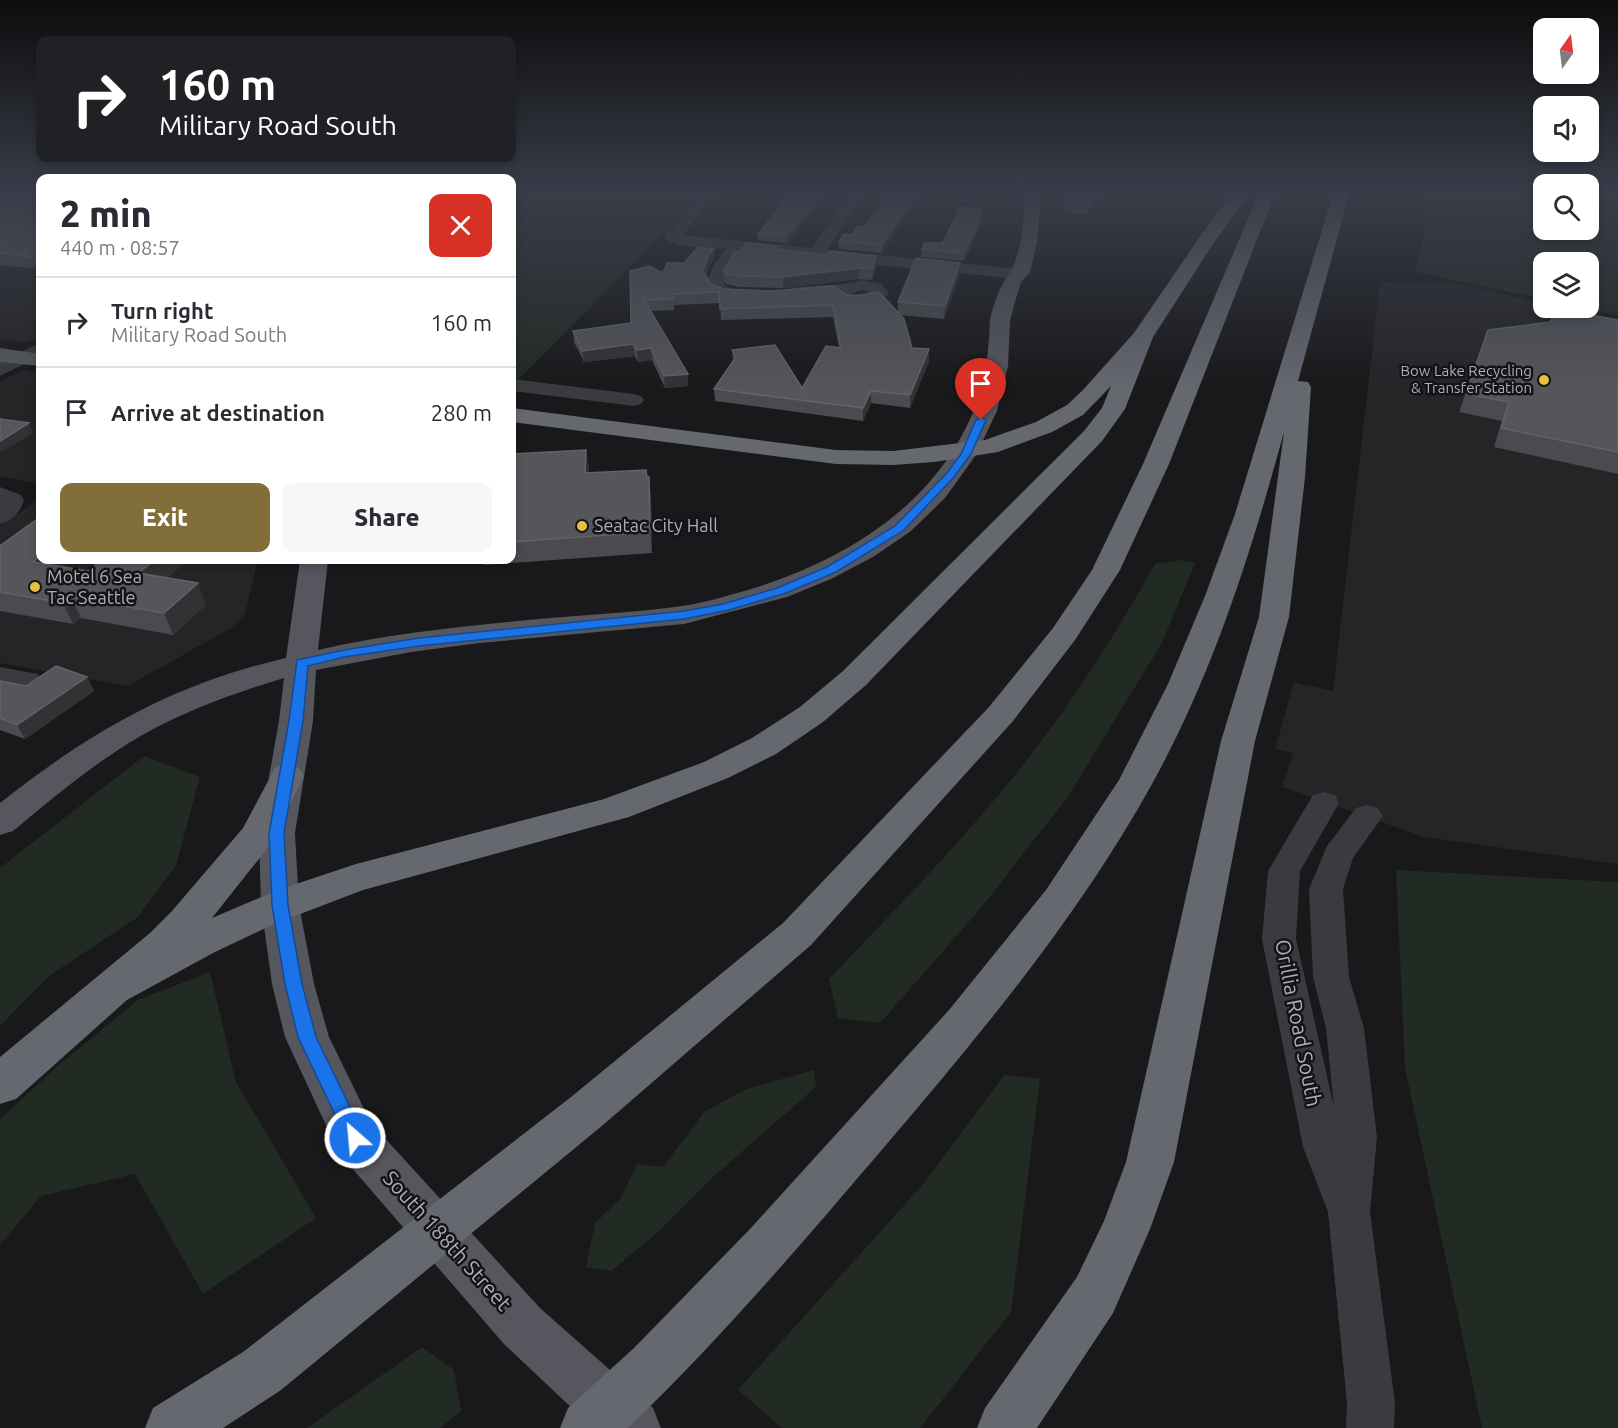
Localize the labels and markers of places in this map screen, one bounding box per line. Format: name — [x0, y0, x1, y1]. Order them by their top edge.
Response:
pin — [955, 358, 1006, 420]
place label: Bow Lake Recycling & Transfer Station — [1401, 362, 1532, 396]
marker: Bow Lake Recycling & Transfer Station — [1537, 373, 1551, 387]
place label: Seatac City Hall — [594, 515, 718, 535]
marker: Seatac City Hall — [575, 519, 589, 533]
place label: Motel 6 Sea Tac Seattle — [47, 566, 142, 607]
marker: Motel 6 Sea Tac Seattle — [28, 580, 42, 594]

